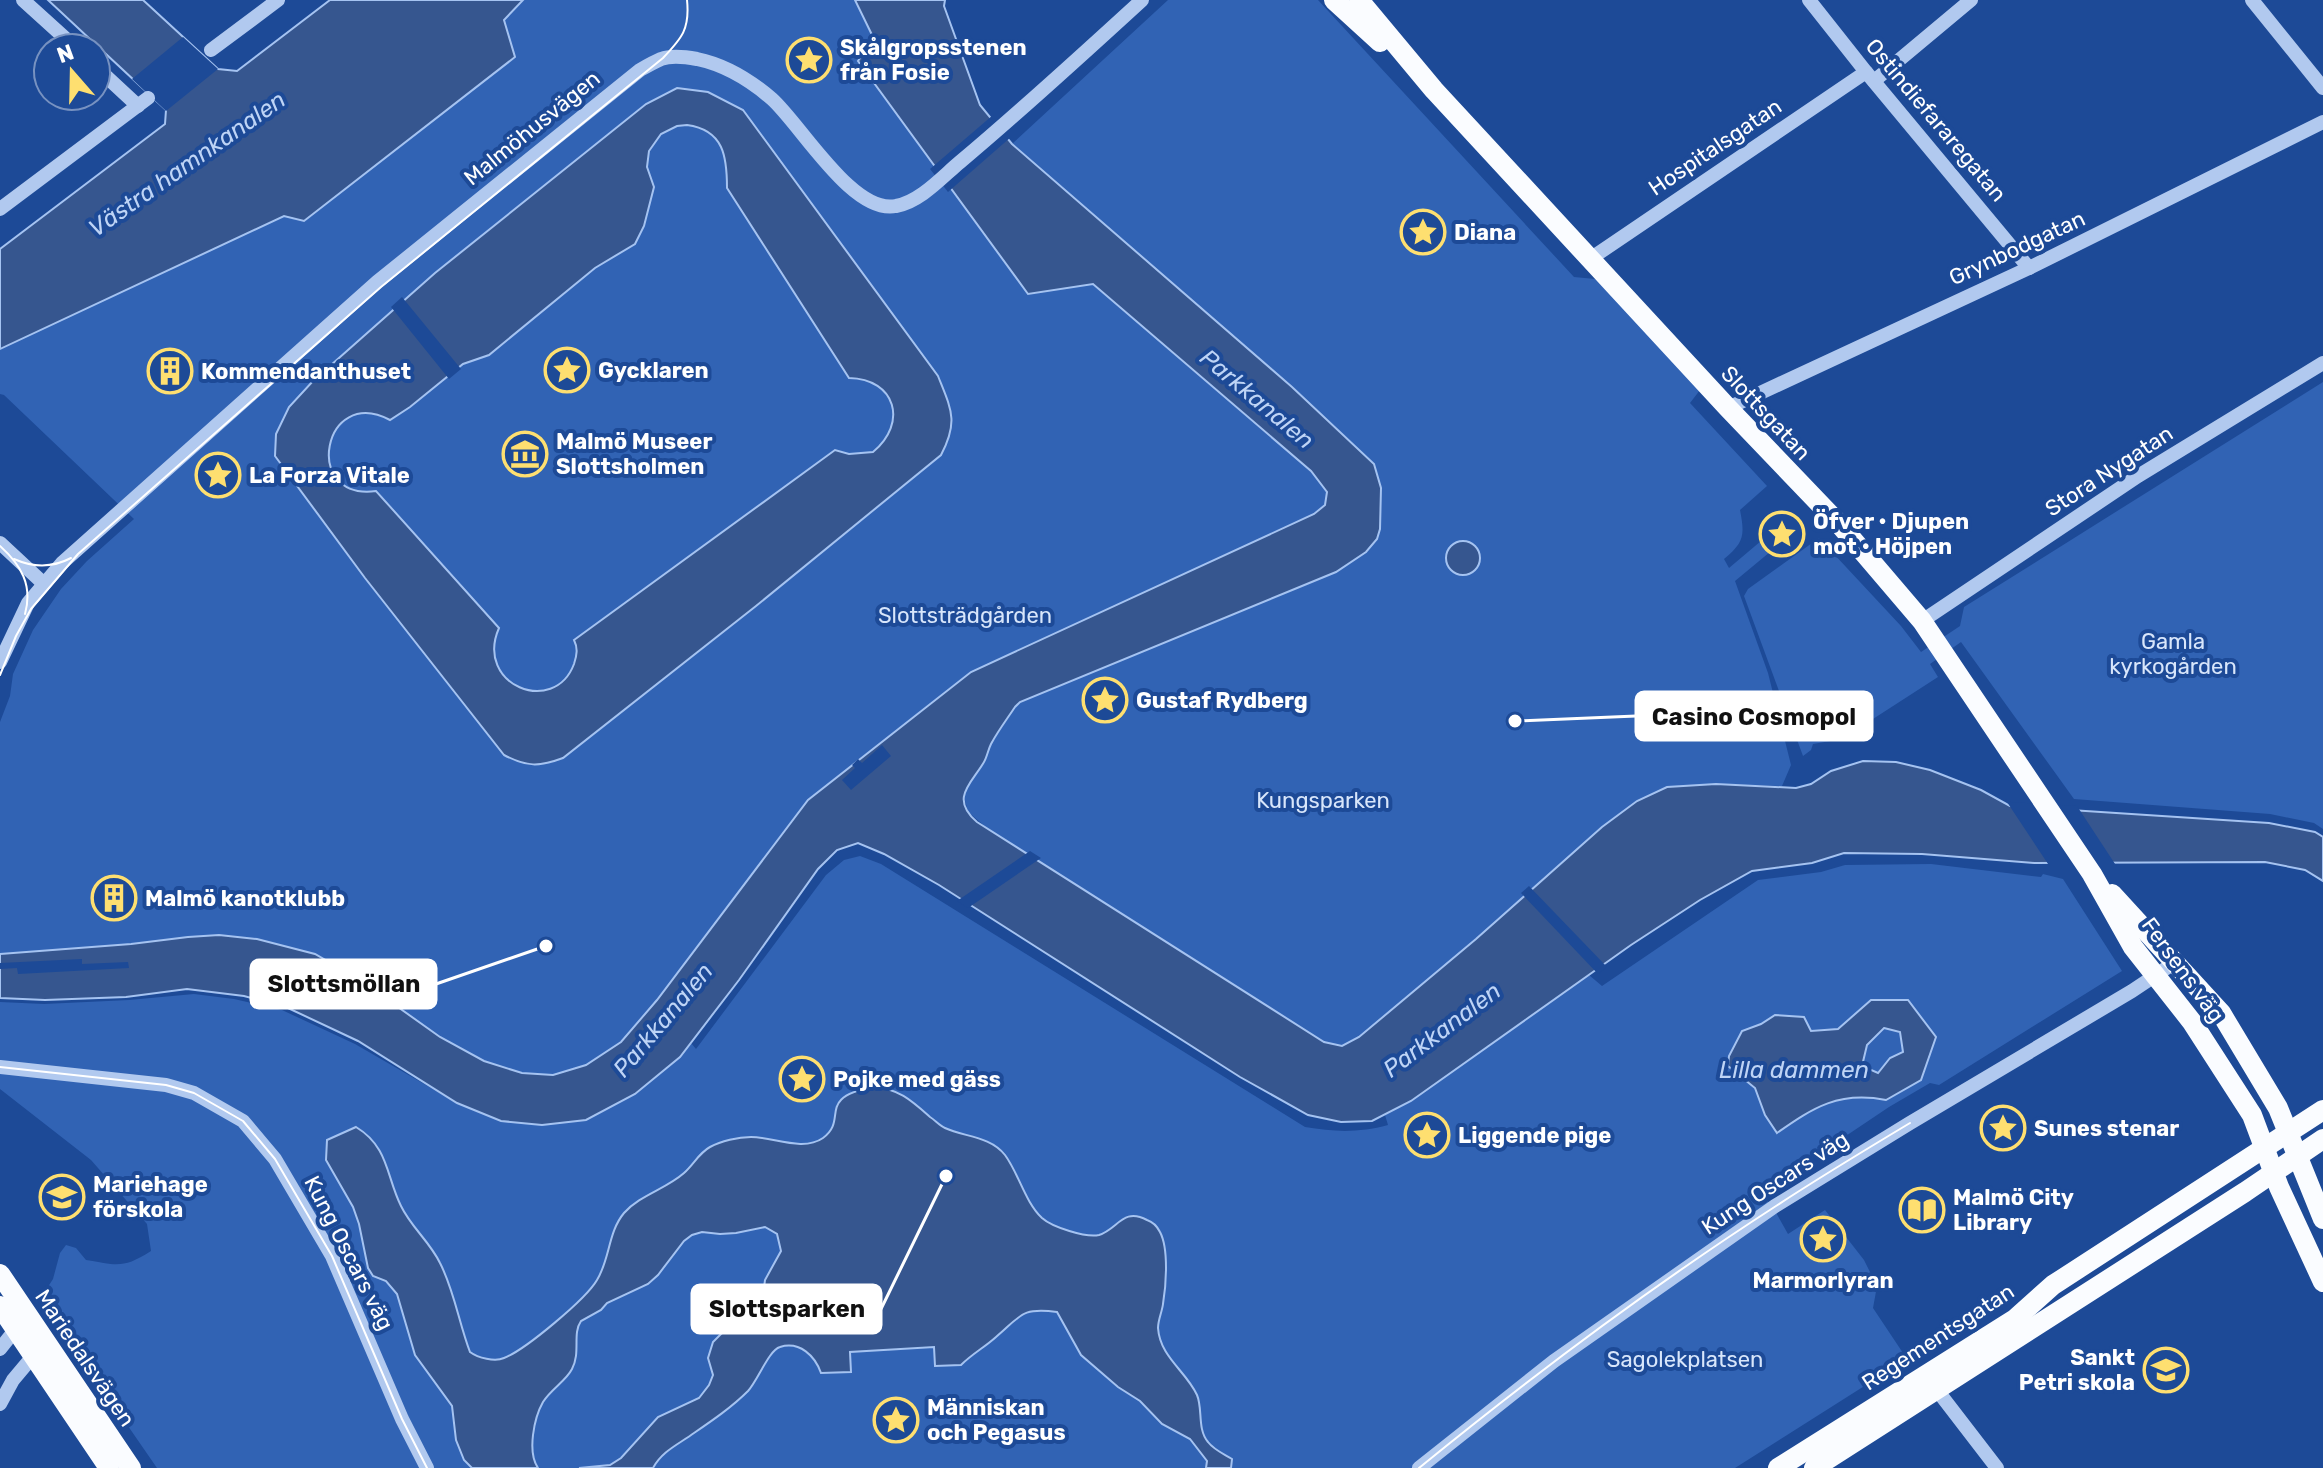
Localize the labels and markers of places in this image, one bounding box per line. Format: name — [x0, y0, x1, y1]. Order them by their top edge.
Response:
place label: Skålgropsstenen från Fosie — [840, 34, 1027, 86]
place icon: Skålgropsstenen från Fosie — [785, 36, 833, 84]
place icon: Diana — [1399, 208, 1447, 256]
place label: Diana — [1454, 219, 1516, 246]
place icon: Gycklaren — [543, 346, 591, 394]
building icon: Kommendanthuset — [146, 347, 194, 395]
place label: Gycklaren — [598, 357, 709, 384]
place label: Kommendanthuset — [201, 358, 411, 385]
place label: Malmö Museer Slottsholmen — [556, 428, 712, 480]
museum icon: Malmö Museer Slottsholmen — [501, 430, 549, 478]
place icon: La Forza Vitale — [194, 451, 242, 499]
place label: La Forza Vitale — [249, 462, 410, 489]
place label: Öfver • Djupen mot • Höjpen — [1813, 508, 1969, 560]
place icon: Öfver • Djupen mot • Höjpen — [1758, 510, 1806, 558]
place icon: Gustaf Rydberg — [1081, 676, 1129, 724]
place label: Gustaf Rydberg — [1136, 687, 1308, 714]
callout: Casino Cosmopol — [1636, 692, 1872, 740]
building icon: Malmö kanotklubb — [90, 874, 138, 922]
place label: Malmö kanotklubb — [145, 885, 345, 912]
callout: Slottsmöllan — [251, 960, 436, 1008]
place icon: Pojke med gäss — [778, 1055, 826, 1103]
place label: Pojke med gäss — [833, 1066, 1001, 1093]
place icon: Sunes stenar — [1979, 1104, 2027, 1152]
place icon: Liggende pige — [1403, 1111, 1451, 1159]
place label: Sunes stenar — [2034, 1115, 2179, 1142]
place label: Liggende pige — [1458, 1122, 1611, 1149]
place label: Mariehage förskola — [93, 1171, 208, 1223]
school or university icon: Mariehage förskola — [38, 1173, 86, 1221]
place label: Malmö City Library — [1953, 1184, 2074, 1236]
library icon: Malmö City Library — [1898, 1186, 1946, 1234]
place icon: Marmorlyran — [1799, 1215, 1847, 1263]
place label: Marmorlyran — [1752, 1267, 1894, 1294]
callout: Slottsparken — [692, 1285, 881, 1333]
place label: Sankt Petri skola — [2019, 1344, 2135, 1396]
school or university icon: Sankt Petri skola — [2142, 1346, 2190, 1394]
place label: Människan och Pegasus — [927, 1394, 1066, 1446]
place icon: Människan och Pegasus — [872, 1396, 920, 1444]

